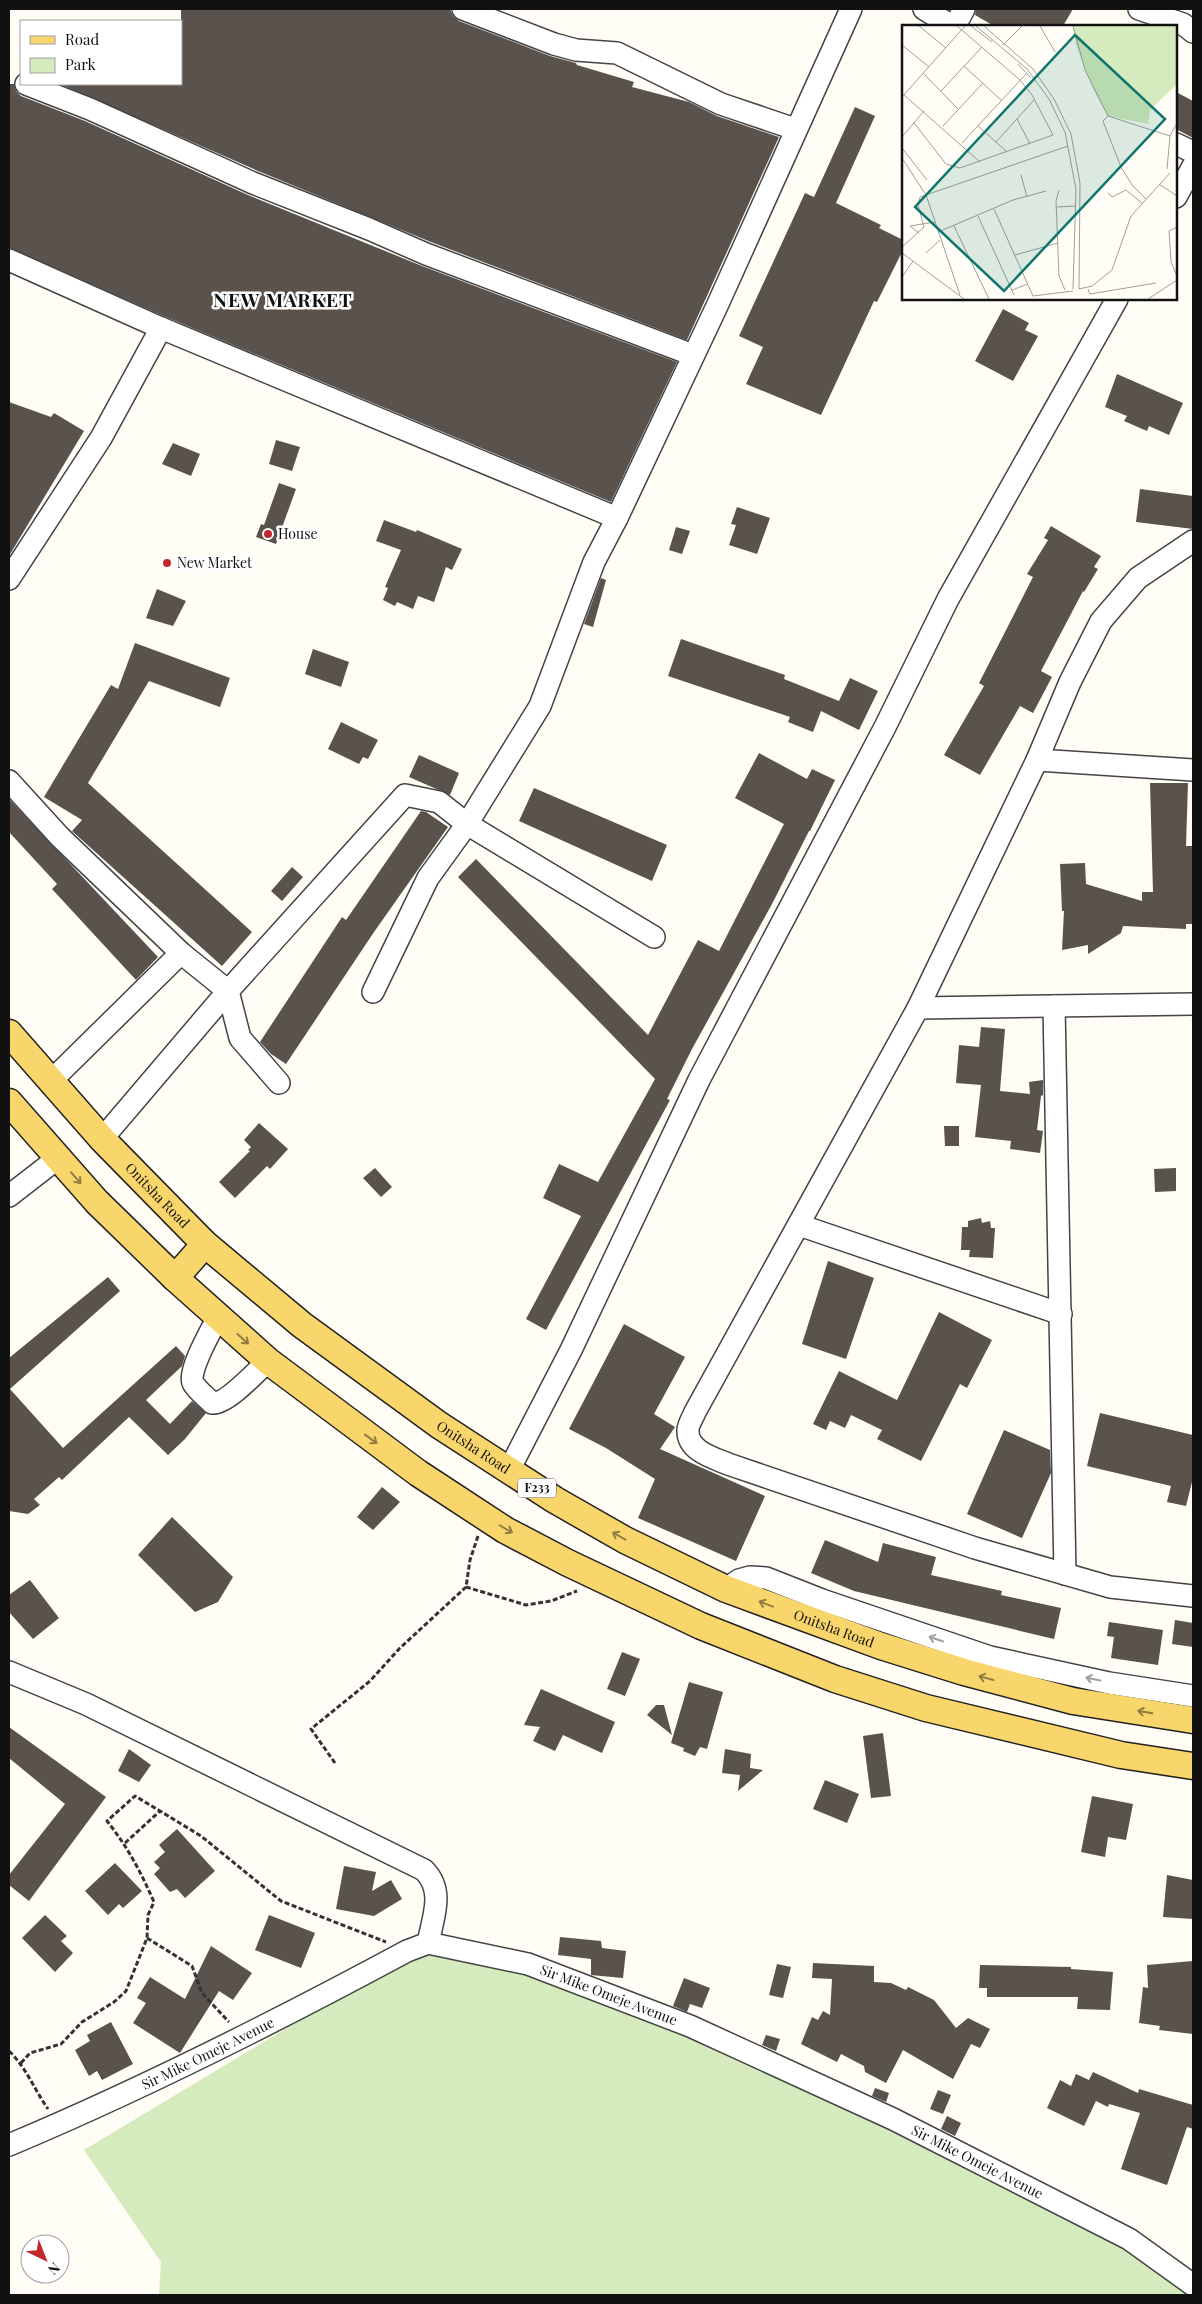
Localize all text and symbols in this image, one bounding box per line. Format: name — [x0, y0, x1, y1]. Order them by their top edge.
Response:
legend — [20, 20, 182, 85]
inset map — [902, 25, 1177, 300]
text: Road — [65, 29, 99, 49]
text: Park — [65, 54, 97, 74]
district label: NEW MARKET — [213, 286, 353, 312]
place label: House — [278, 524, 318, 543]
marker: House — [262, 528, 274, 540]
place label: New Market — [177, 553, 253, 572]
marker: New Market — [161, 557, 173, 569]
street label: Onitsha Road — [121, 1158, 194, 1232]
one-way arrow — [70, 1172, 81, 1185]
one-way arrow — [237, 1333, 250, 1345]
street label: Onitsha Road — [433, 1416, 514, 1478]
one-way arrow — [364, 1434, 378, 1444]
road number: F233 — [518, 1479, 556, 1498]
one-way arrow — [498, 1525, 512, 1535]
one-way arrow — [611, 1531, 626, 1541]
one-way arrow — [759, 1599, 774, 1608]
street label: Onitsha Road — [791, 1605, 877, 1652]
one-way arrow — [929, 1634, 945, 1643]
one-way arrow — [979, 1673, 995, 1682]
one-way arrow — [1086, 1674, 1102, 1683]
one-way arrow — [1137, 1707, 1153, 1717]
street label: Sir Mike Omeje Avenue — [538, 1960, 680, 2029]
street label: Sir Mike Omeje Avenue — [138, 2012, 277, 2094]
street label: Sir Mike Omeje Avenue — [909, 2120, 1047, 2203]
north arrow — [20, 2234, 70, 2284]
text: N — [44, 2258, 64, 2279]

